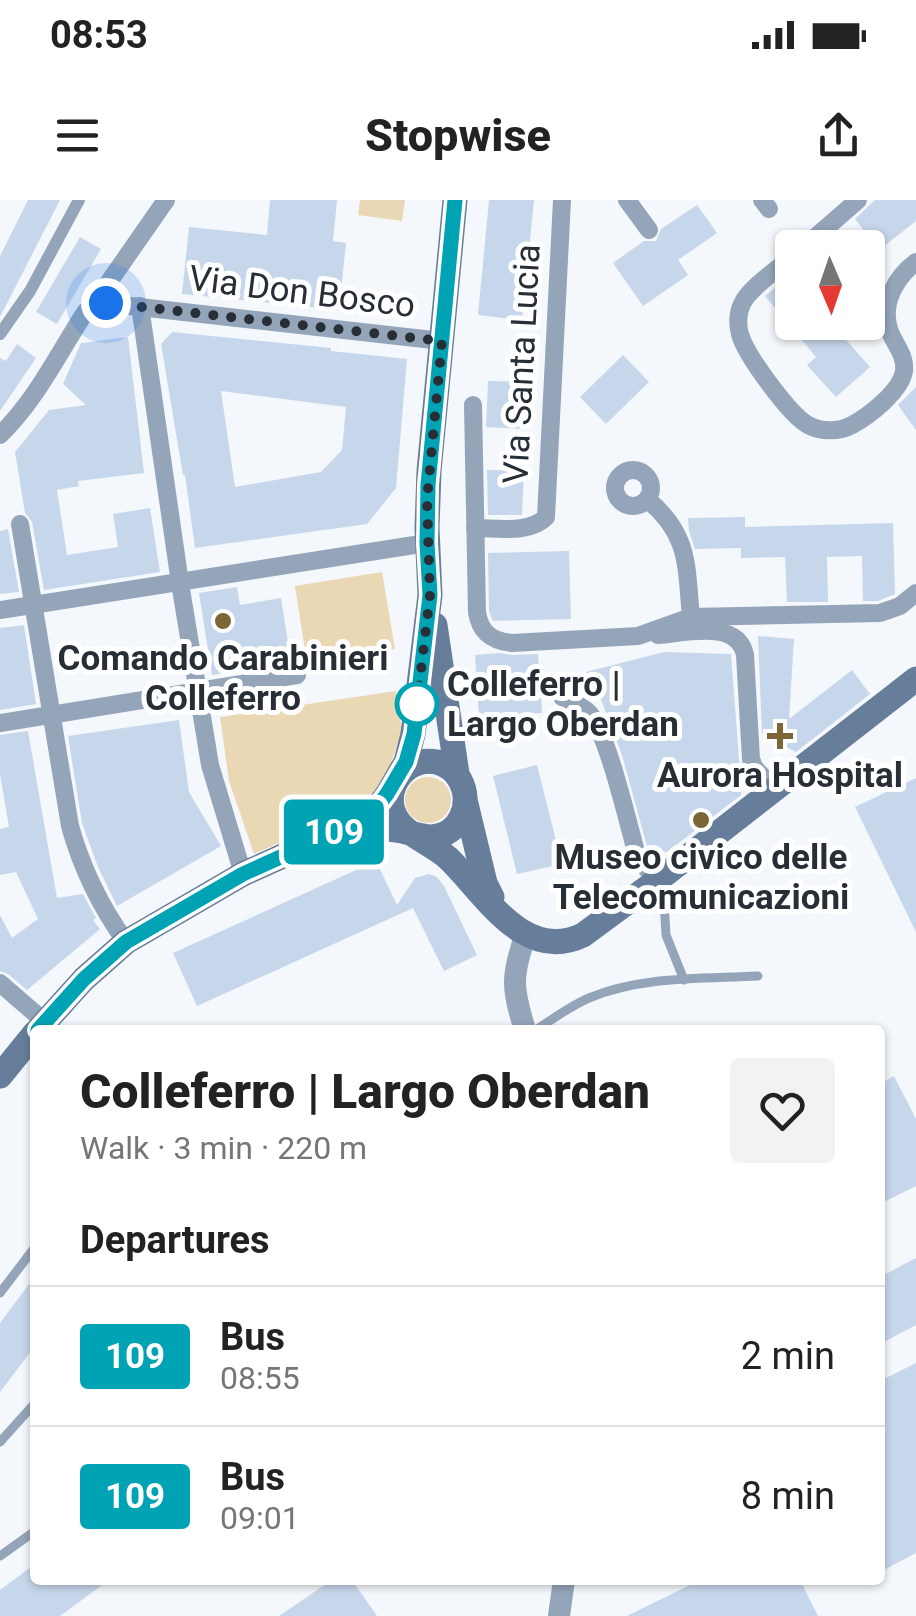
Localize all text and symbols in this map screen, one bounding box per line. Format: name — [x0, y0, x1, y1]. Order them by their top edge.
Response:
text: 08:53 — [50, 13, 148, 57]
icon: menu — [50, 108, 105, 163]
icon: share — [811, 108, 866, 163]
text: Stopwise — [365, 109, 551, 162]
north arrow — [775, 230, 885, 340]
map controls — [775, 230, 885, 340]
street label: Via Santa Lucia — [495, 243, 549, 485]
street label: Via Don Bosco — [187, 258, 417, 326]
your location — [81, 278, 131, 328]
marker: Comando Carabinieri Colleferro — [212, 610, 234, 632]
place label: Comando Carabinieri Colleferro — [58, 638, 388, 719]
place label: Colleferro | Largo Oberdan — [447, 664, 679, 745]
marker: Colleferro | Largo Oberdan — [396, 683, 438, 725]
marker: Aurora Hospital — [767, 723, 793, 749]
place label: Aurora Hospital — [657, 755, 903, 796]
line badge: 109 — [276, 800, 392, 864]
marker: Museo civico delle Telecomunicazioni — [690, 809, 712, 831]
text: 109 — [304, 812, 364, 853]
place label: Museo civico delle Telecomunicazioni — [553, 837, 849, 918]
button: heart — [730, 1058, 835, 1163]
text: Colleferro | Largo Oberdan — [80, 1063, 650, 1120]
text: Walk · 3 min · 220 m — [80, 1129, 367, 1167]
text: Departures — [80, 1218, 270, 1262]
text: Bus — [220, 1315, 285, 1359]
text: 2 min — [741, 1334, 835, 1378]
text: 109 — [105, 1336, 165, 1377]
text: 08:55 — [220, 1359, 300, 1397]
text: Bus — [220, 1455, 285, 1499]
text: 8 min — [741, 1474, 835, 1518]
text: 109 — [105, 1476, 165, 1517]
text: 09:01 — [220, 1499, 300, 1537]

